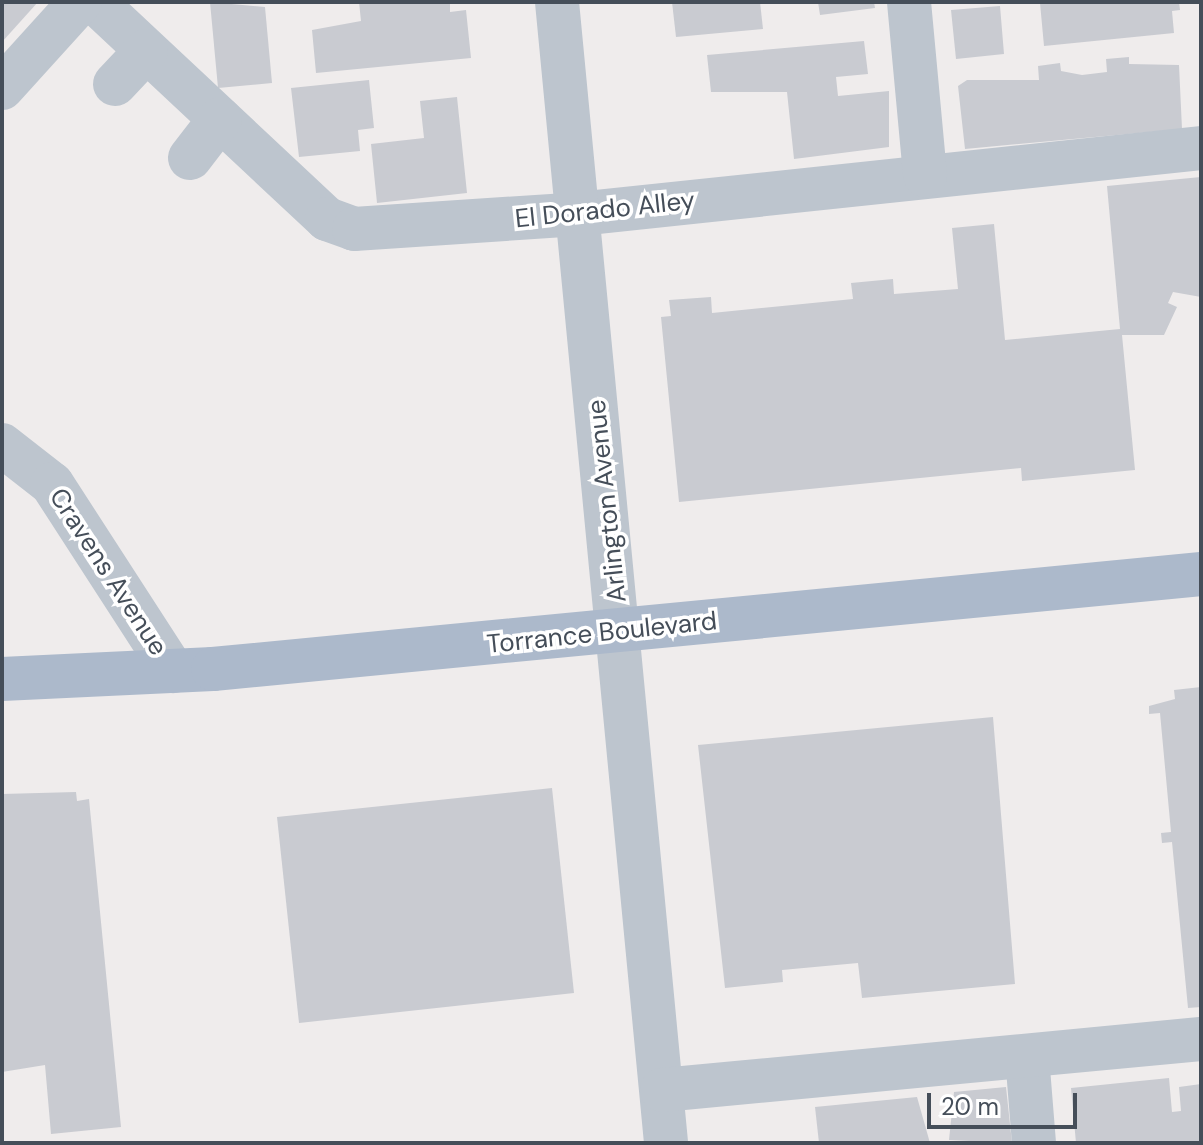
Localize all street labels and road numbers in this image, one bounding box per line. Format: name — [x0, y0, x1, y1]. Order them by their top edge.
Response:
street label: El Dorado Alley — [514, 185, 696, 235]
street label: Arlington Avenue — [581, 398, 633, 604]
street label: Cravens Avenue — [42, 483, 174, 661]
street label: Torrance Boulevard — [485, 605, 719, 661]

